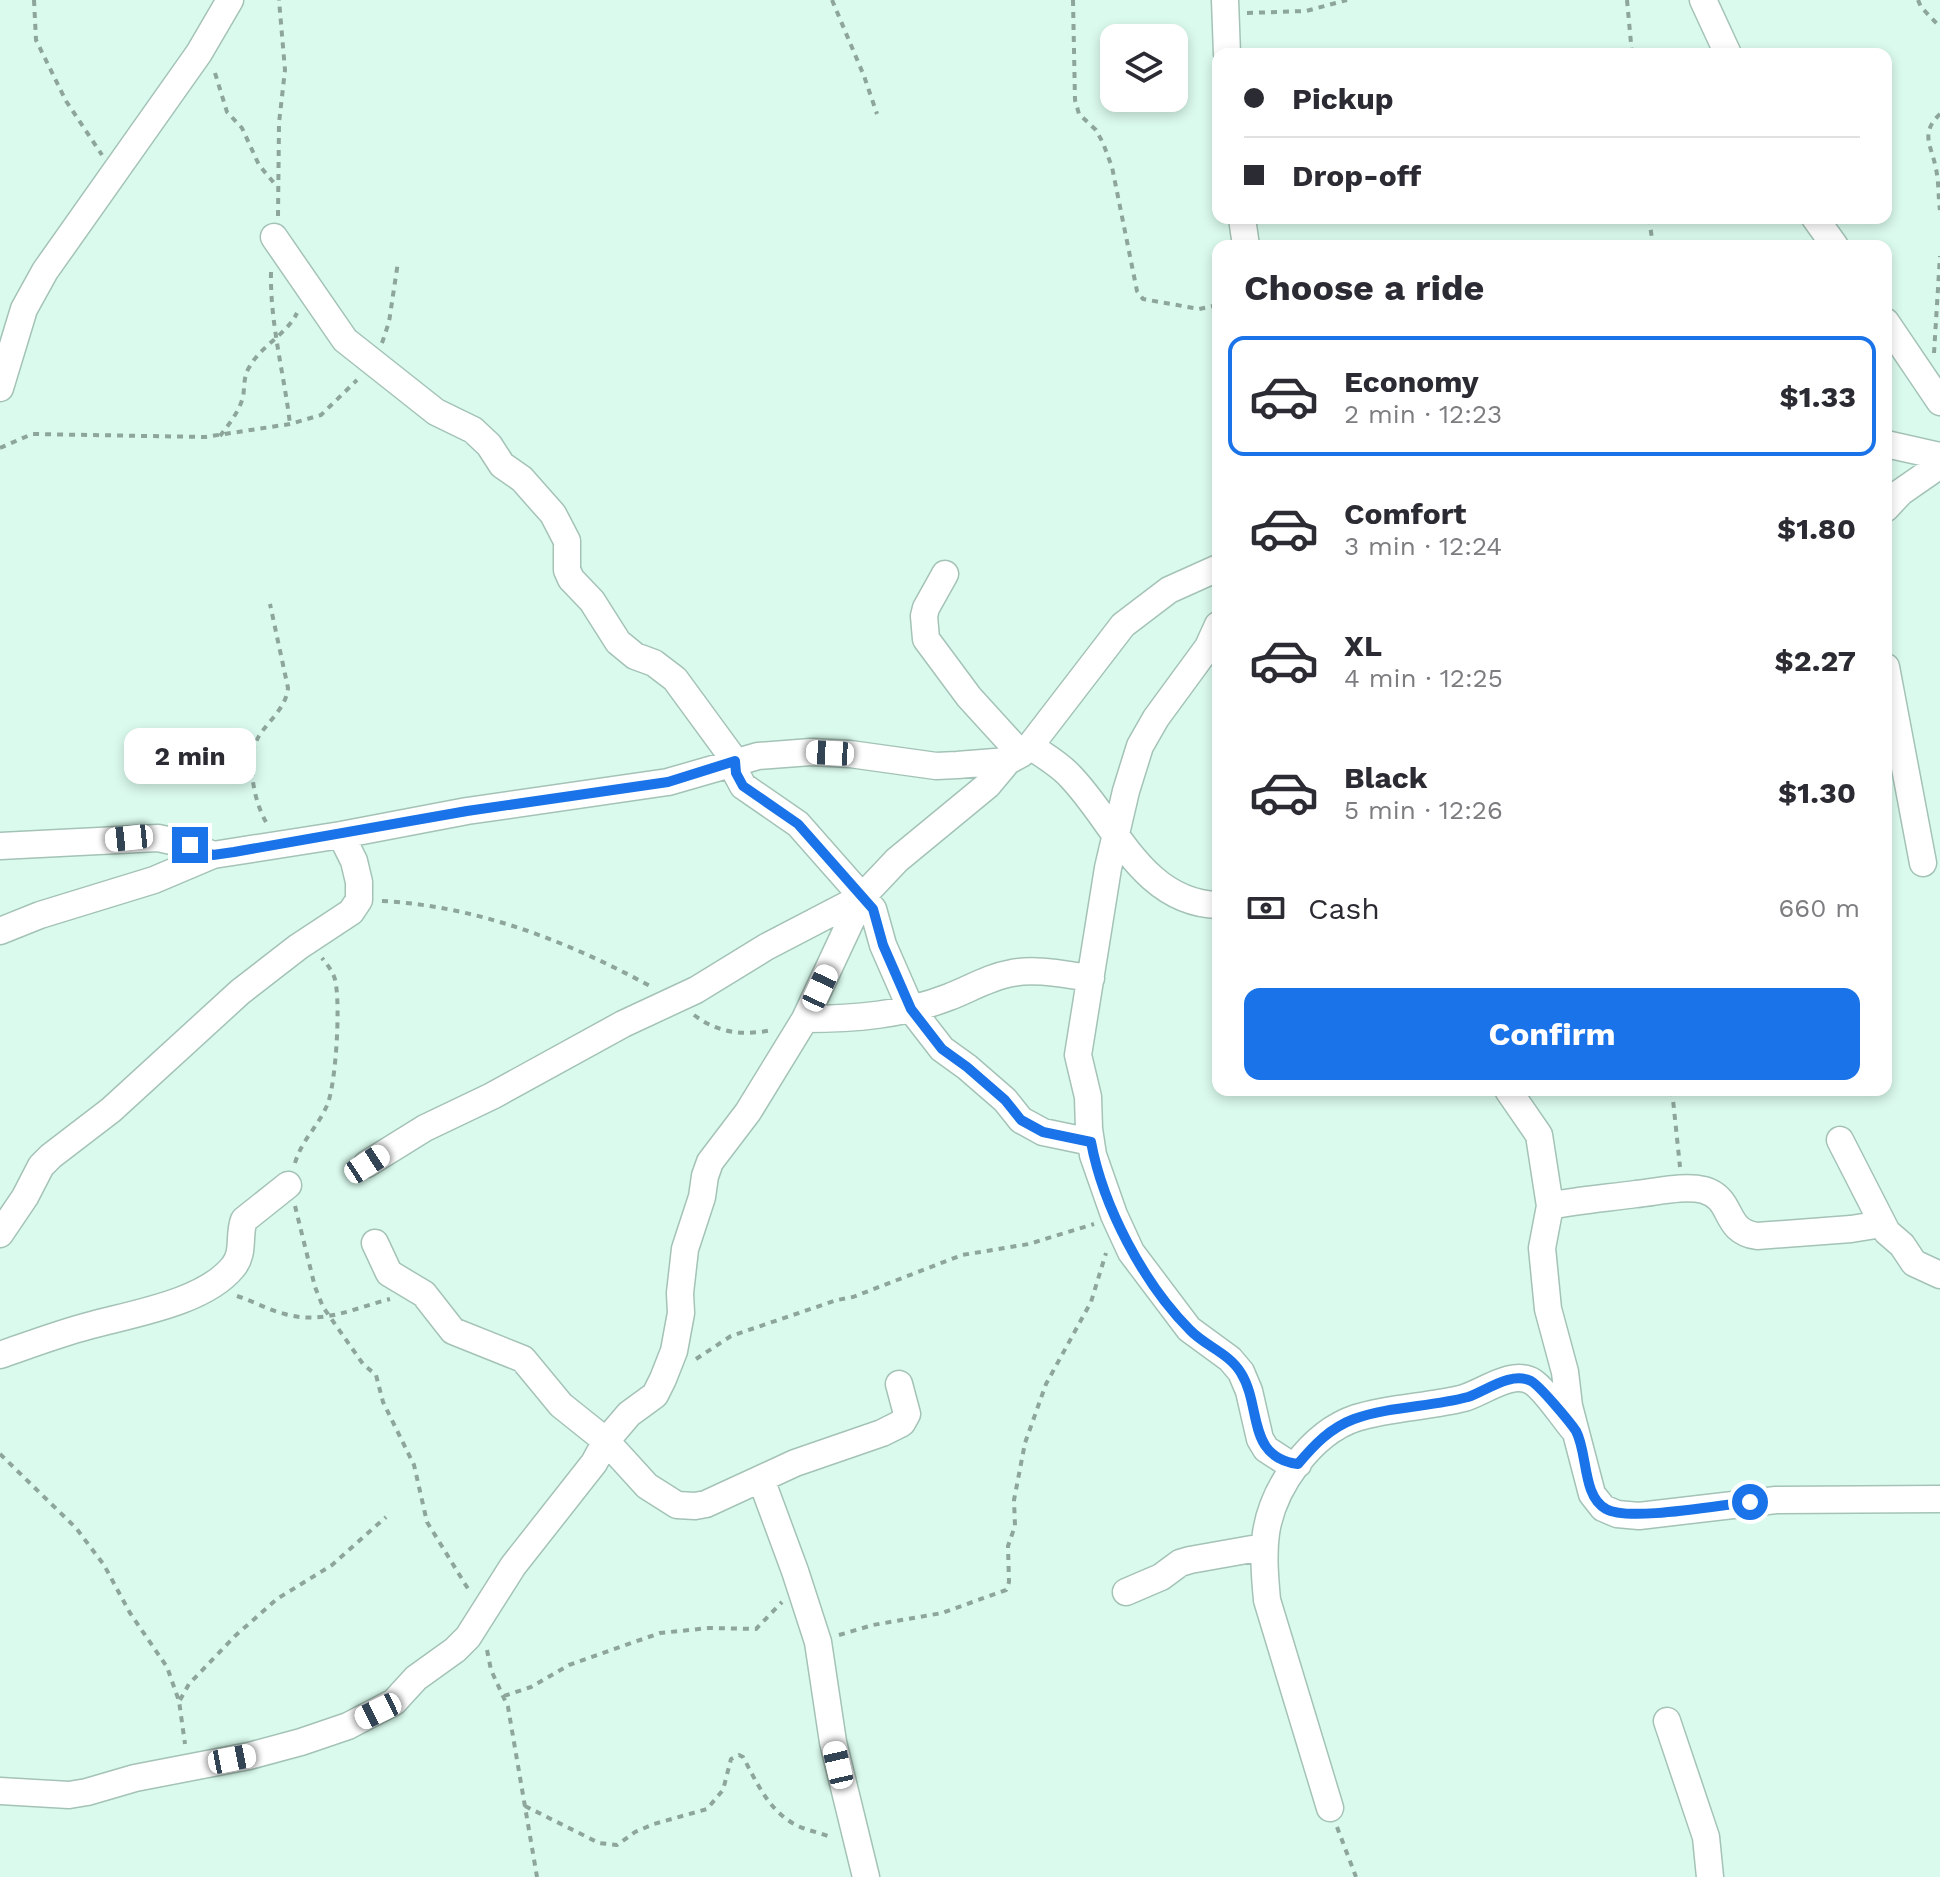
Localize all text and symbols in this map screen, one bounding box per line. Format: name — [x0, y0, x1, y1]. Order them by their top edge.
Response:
map controls — [1100, 24, 1188, 112]
button: layers — [1100, 24, 1188, 112]
text: Pickup — [1292, 81, 1394, 116]
text: Drop-off — [1292, 158, 1421, 193]
text: Choose a ride — [1244, 267, 1484, 309]
icon: car — [1248, 360, 1320, 432]
text: Economy — [1344, 364, 1479, 399]
text: $1.33 — [1780, 379, 1856, 414]
text: 2 min · 12:23 — [1344, 399, 1502, 429]
icon: car — [1248, 492, 1320, 564]
text: Comfort — [1344, 496, 1466, 531]
text: $1.80 — [1777, 511, 1856, 546]
text: 3 min · 12:24 — [1344, 531, 1502, 561]
icon: car — [1248, 624, 1320, 696]
text: XL — [1344, 628, 1382, 663]
text: $2.27 — [1775, 643, 1856, 678]
text: 4 min · 12:25 — [1344, 663, 1503, 693]
callout: 2 min — [124, 729, 256, 785]
car — [805, 740, 855, 766]
text: 2 min — [154, 741, 226, 771]
icon: car — [1248, 756, 1320, 828]
text: Black — [1344, 760, 1428, 795]
text: $1.30 — [1778, 775, 1856, 810]
text: 5 min · 12:26 — [1344, 795, 1503, 825]
car — [104, 824, 154, 852]
route end — [172, 827, 208, 863]
icon: cash — [1244, 886, 1288, 930]
text: Cash — [1308, 891, 1380, 926]
text: 660 m — [1779, 893, 1860, 923]
car — [799, 961, 841, 1015]
button: Confirm — [1244, 988, 1860, 1080]
car — [340, 1141, 394, 1187]
route start — [1732, 1484, 1768, 1520]
car — [351, 1690, 405, 1732]
car — [821, 1739, 855, 1791]
car — [206, 1743, 258, 1775]

